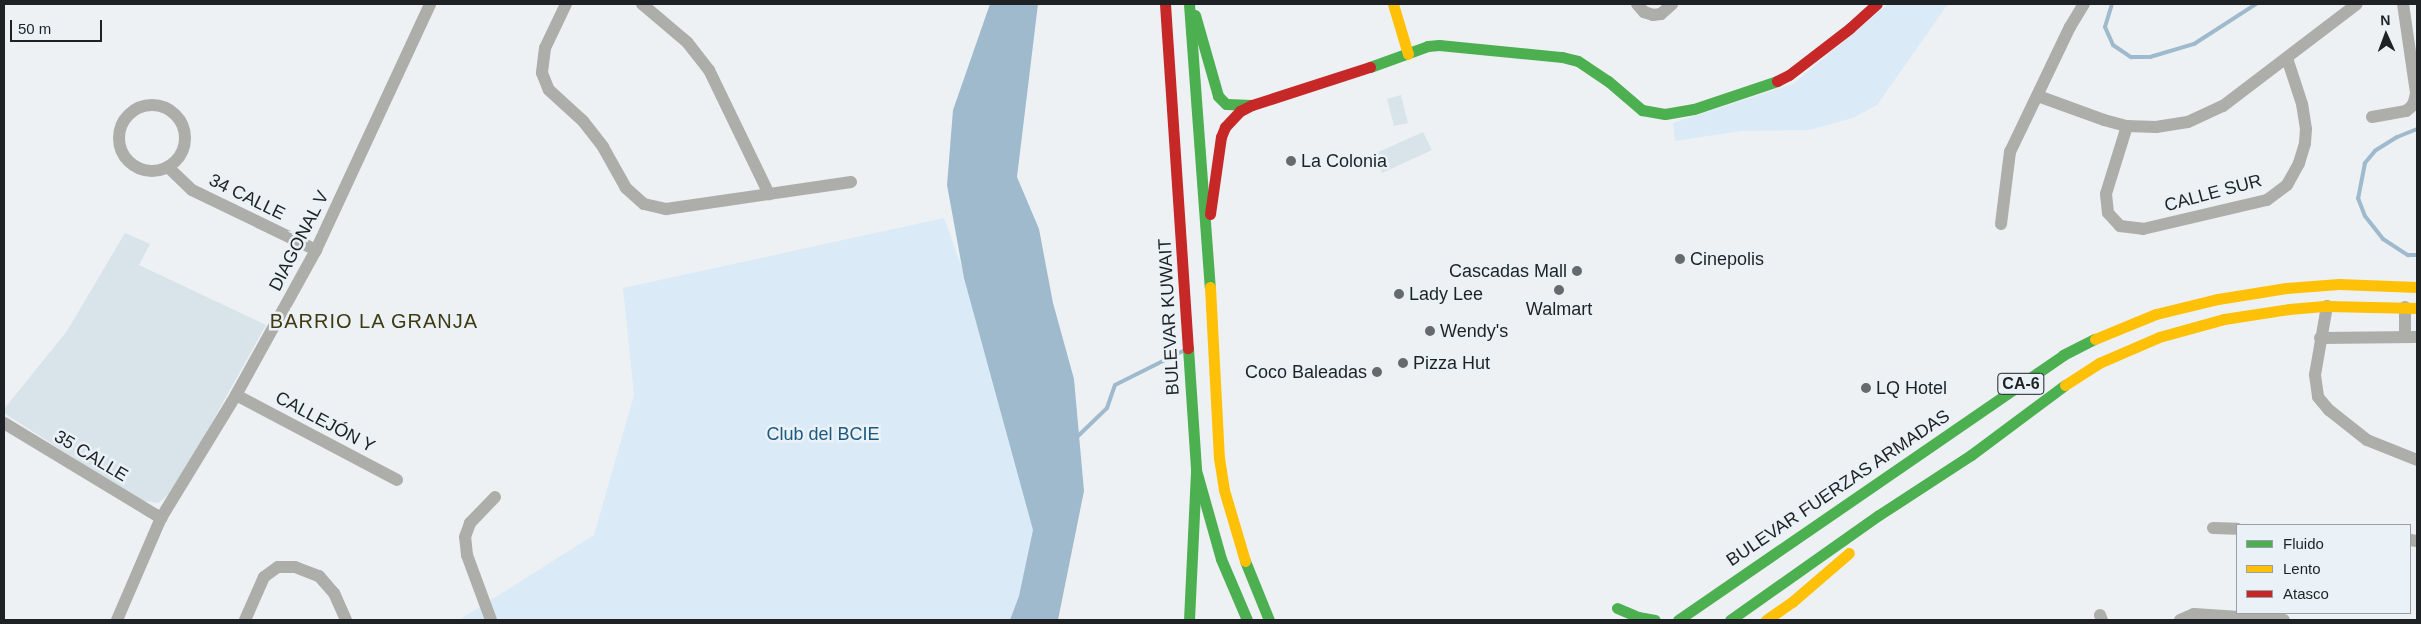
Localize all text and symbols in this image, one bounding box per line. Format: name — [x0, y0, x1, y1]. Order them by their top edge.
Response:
scale bar — [12, 10, 105, 42]
north arrow — [2361, 10, 2411, 60]
text: N — [2380, 12, 2391, 28]
text: 50 m — [18, 20, 51, 37]
place label: La Colonia — [1301, 150, 1387, 172]
marker: La Colonia — [1285, 155, 1297, 167]
street label: 34 CALLE — [205, 169, 289, 225]
street label: CALLE SUR — [2162, 170, 2264, 216]
street label: DIAGONAL V — [264, 187, 334, 295]
street label: BULEVAR KUWAIT — [1154, 238, 1184, 396]
place label: Cinepolis — [1690, 248, 1764, 270]
marker: Cinepolis — [1674, 253, 1686, 265]
place label: Cascadas Mall — [1449, 260, 1567, 282]
marker: Cascadas Mall — [1571, 265, 1583, 277]
place label: Lady Lee — [1409, 283, 1483, 305]
marker: Walmart — [1553, 284, 1565, 296]
marker: Lady Lee — [1393, 288, 1405, 300]
place label: Walmart — [1526, 298, 1592, 320]
district label: BARRIO LA GRANJA — [267, 309, 481, 333]
place label: Wendy's — [1440, 320, 1508, 342]
marker: Wendy's — [1424, 325, 1436, 337]
place label: Pizza Hut — [1413, 352, 1490, 374]
marker: Pizza Hut — [1397, 357, 1409, 369]
place label: Coco Baleadas — [1245, 361, 1367, 383]
marker: Coco Baleadas — [1371, 366, 1383, 378]
road number: CA-6 — [1997, 370, 2045, 398]
place label: LQ Hotel — [1876, 377, 1947, 399]
marker: LQ Hotel — [1860, 382, 1872, 394]
street label: CALLEJÓN Y — [271, 387, 379, 457]
street label: BULEVAR FUERZAS ARMADAS — [1722, 405, 1954, 571]
park label: Club del BCIE — [766, 423, 880, 445]
street label: 35 CALLE — [50, 426, 132, 486]
legend — [2236, 524, 2411, 614]
text: Fluido — [2283, 535, 2324, 552]
text: Lento — [2283, 560, 2321, 577]
text: Atasco — [2283, 585, 2329, 602]

